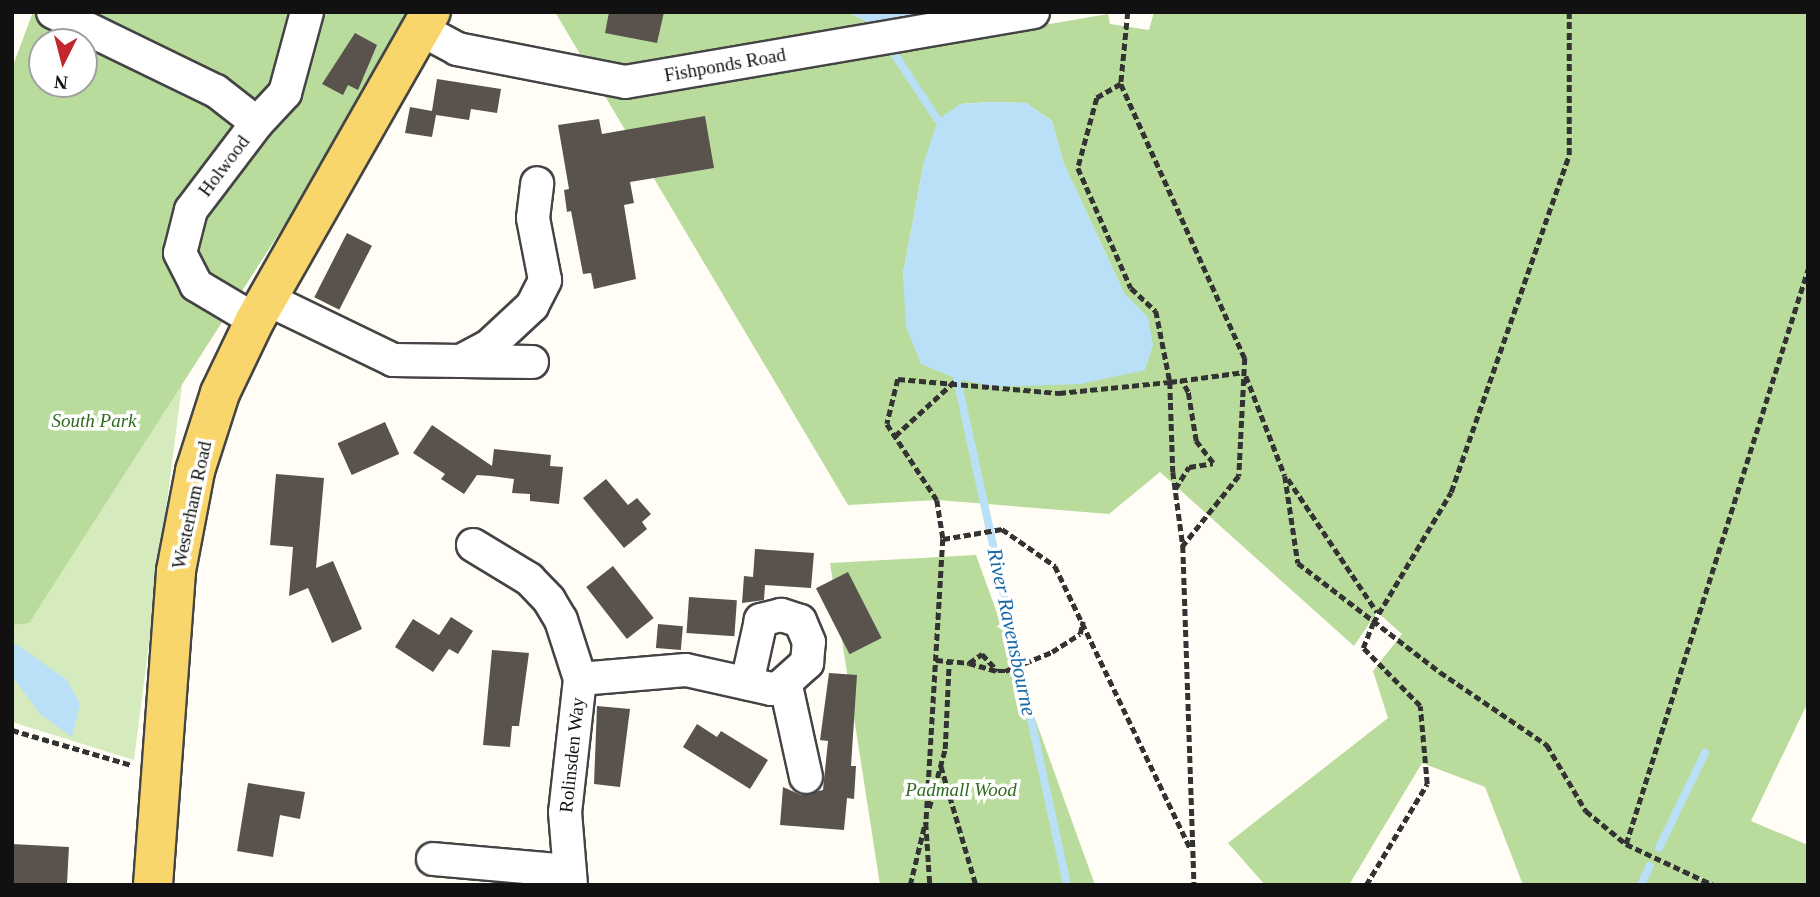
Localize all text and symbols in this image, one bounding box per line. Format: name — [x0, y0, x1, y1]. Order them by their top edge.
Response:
north arrow — [28, 28, 98, 98]
street label: Fishponds Road — [662, 43, 788, 87]
text: N — [53, 71, 69, 94]
street label: Holwood — [194, 131, 254, 201]
park label: South Park — [52, 410, 136, 432]
street label: Westerham Road — [167, 439, 217, 571]
water label: River Ravensbourne — [982, 546, 1042, 718]
street label: Rolinsden Way — [555, 696, 589, 814]
park label: Padmall Wood — [905, 779, 1017, 801]

